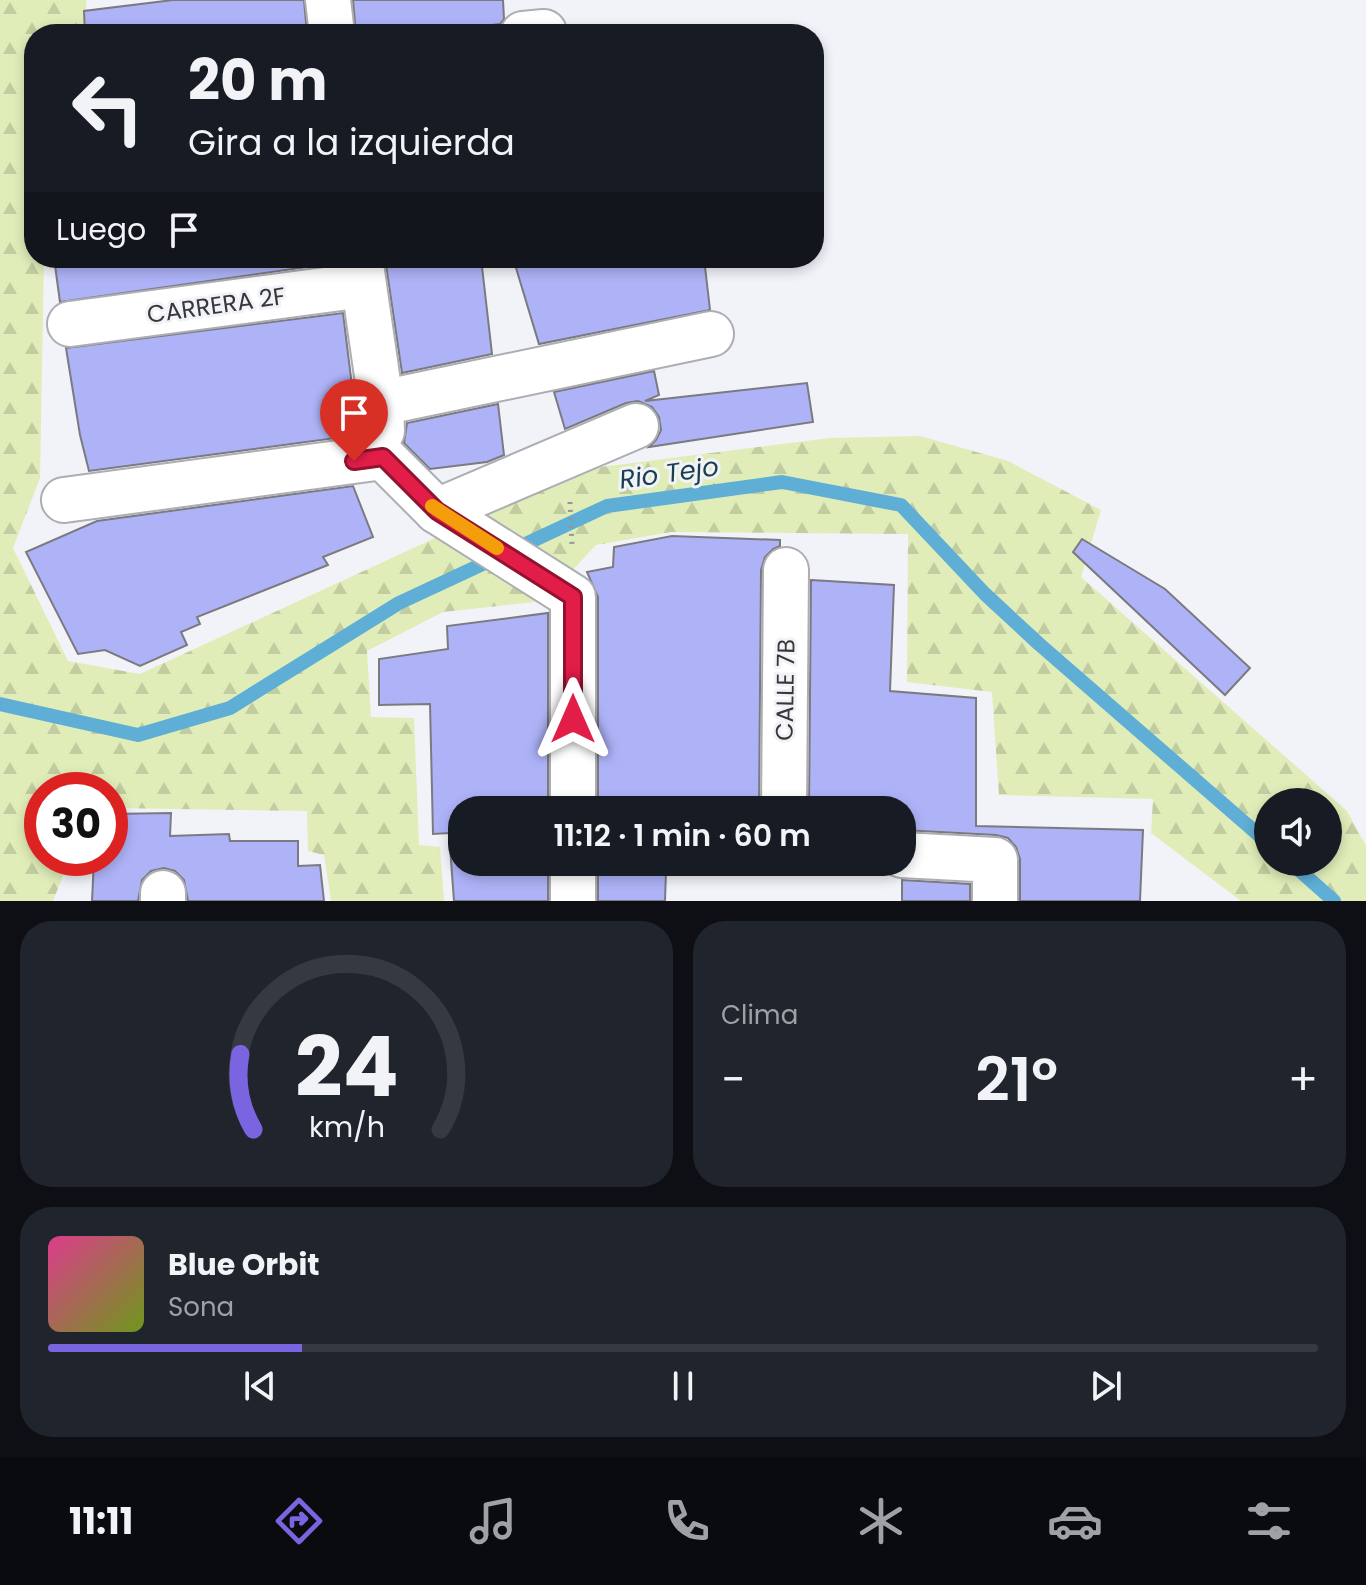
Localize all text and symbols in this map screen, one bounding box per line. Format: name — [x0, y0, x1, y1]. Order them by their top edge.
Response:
text: 20 m — [188, 41, 328, 120]
icon: left — [56, 56, 160, 160]
text: Gira a la izquierda — [188, 117, 515, 168]
text: Luego — [56, 208, 146, 251]
icon: arrive — [162, 208, 206, 252]
street label: CARRERA 2F — [145, 279, 287, 331]
pin — [320, 379, 388, 461]
icon: arrive — [332, 391, 376, 435]
water label: Rio Tejo — [617, 448, 721, 498]
street label: CALLE 7B — [768, 639, 802, 741]
position arrow — [531, 677, 615, 761]
speed limit sign: 30 — [24, 772, 128, 876]
map controls — [1254, 788, 1342, 876]
button: sound — [1254, 788, 1342, 876]
text: 11:12 · 1 min · 60 m — [553, 814, 811, 857]
text: Clima — [721, 997, 798, 1033]
text: 24 — [295, 1009, 398, 1125]
text: 21° — [975, 1038, 1058, 1122]
text: − — [721, 1049, 745, 1110]
text: + — [1288, 1049, 1318, 1110]
text: km/h — [308, 1107, 385, 1147]
text: Blue Orbit — [168, 1243, 320, 1286]
text: Sona — [168, 1289, 234, 1325]
icon: previous — [238, 1364, 282, 1408]
icon: pause — [661, 1364, 705, 1408]
icon: next — [1084, 1364, 1128, 1408]
icon: directions — [271, 1493, 327, 1549]
icon: music — [465, 1493, 521, 1549]
icon: phone — [659, 1493, 715, 1549]
icon: climate — [853, 1493, 909, 1549]
icon: car — [1047, 1493, 1103, 1549]
icon: filters — [1241, 1493, 1297, 1549]
text: 11:11 — [69, 1496, 133, 1547]

